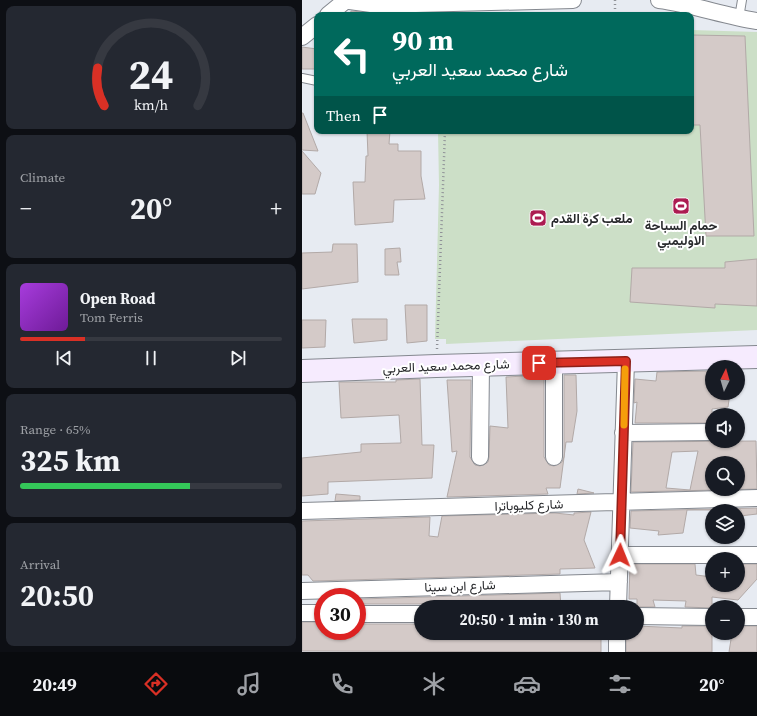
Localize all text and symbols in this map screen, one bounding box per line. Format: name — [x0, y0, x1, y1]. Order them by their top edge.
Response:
text: 90 m — [392, 21, 454, 59]
icon: left — [326, 28, 378, 80]
text: 24 — [128, 45, 174, 102]
text: شارع محمد سعيد العربي — [392, 57, 568, 82]
text: km/h — [134, 94, 168, 114]
icon: arrive — [369, 104, 391, 126]
text: Then — [326, 105, 361, 126]
text: Climate — [20, 169, 65, 186]
text: 20° — [130, 188, 172, 229]
text: − — [20, 193, 32, 223]
text: + — [270, 193, 282, 223]
sports icon: حمام السباحة الاوليمبي — [671, 196, 691, 216]
sports icon: ملعب كرة القدم — [528, 208, 548, 228]
place label: ملعب كرة القدم — [551, 210, 633, 227]
place label: حمام السباحة الاوليمبي — [645, 217, 718, 251]
text: Open Road — [80, 288, 155, 309]
text: Tom Ferris — [80, 309, 143, 326]
pin — [522, 346, 556, 380]
icon: previous — [53, 347, 75, 369]
icon: pause — [140, 347, 162, 369]
icon: next — [227, 347, 249, 369]
icon: arrive — [528, 352, 550, 374]
street label: شارع محمد سعيد العربي — [382, 355, 510, 379]
north arrow — [705, 360, 745, 400]
map controls — [705, 360, 745, 640]
button: sound — [705, 408, 745, 448]
text: Range · 65% — [20, 421, 91, 438]
text: 325 km — [20, 440, 120, 481]
button: search — [705, 456, 745, 496]
street label: شارع كليوباترا — [494, 495, 564, 516]
button: layers — [705, 504, 745, 544]
position arrow — [599, 534, 641, 576]
button: + — [705, 552, 745, 592]
text: Arrival — [20, 556, 60, 573]
text: 20:50 — [20, 575, 94, 616]
street label: شارع ابن سينا — [424, 576, 496, 597]
speed limit sign: 30 — [314, 588, 366, 640]
button: − — [705, 600, 745, 640]
text: 20:50 · 1 min · 130 m — [460, 609, 599, 630]
icon: directions — [142, 670, 170, 698]
icon: music — [235, 670, 263, 698]
icon: phone — [328, 670, 356, 698]
icon: climate — [420, 670, 448, 698]
icon: car — [513, 670, 541, 698]
icon: filters — [606, 670, 634, 698]
text: 20:49 — [32, 672, 77, 697]
text: 20° — [699, 672, 725, 697]

